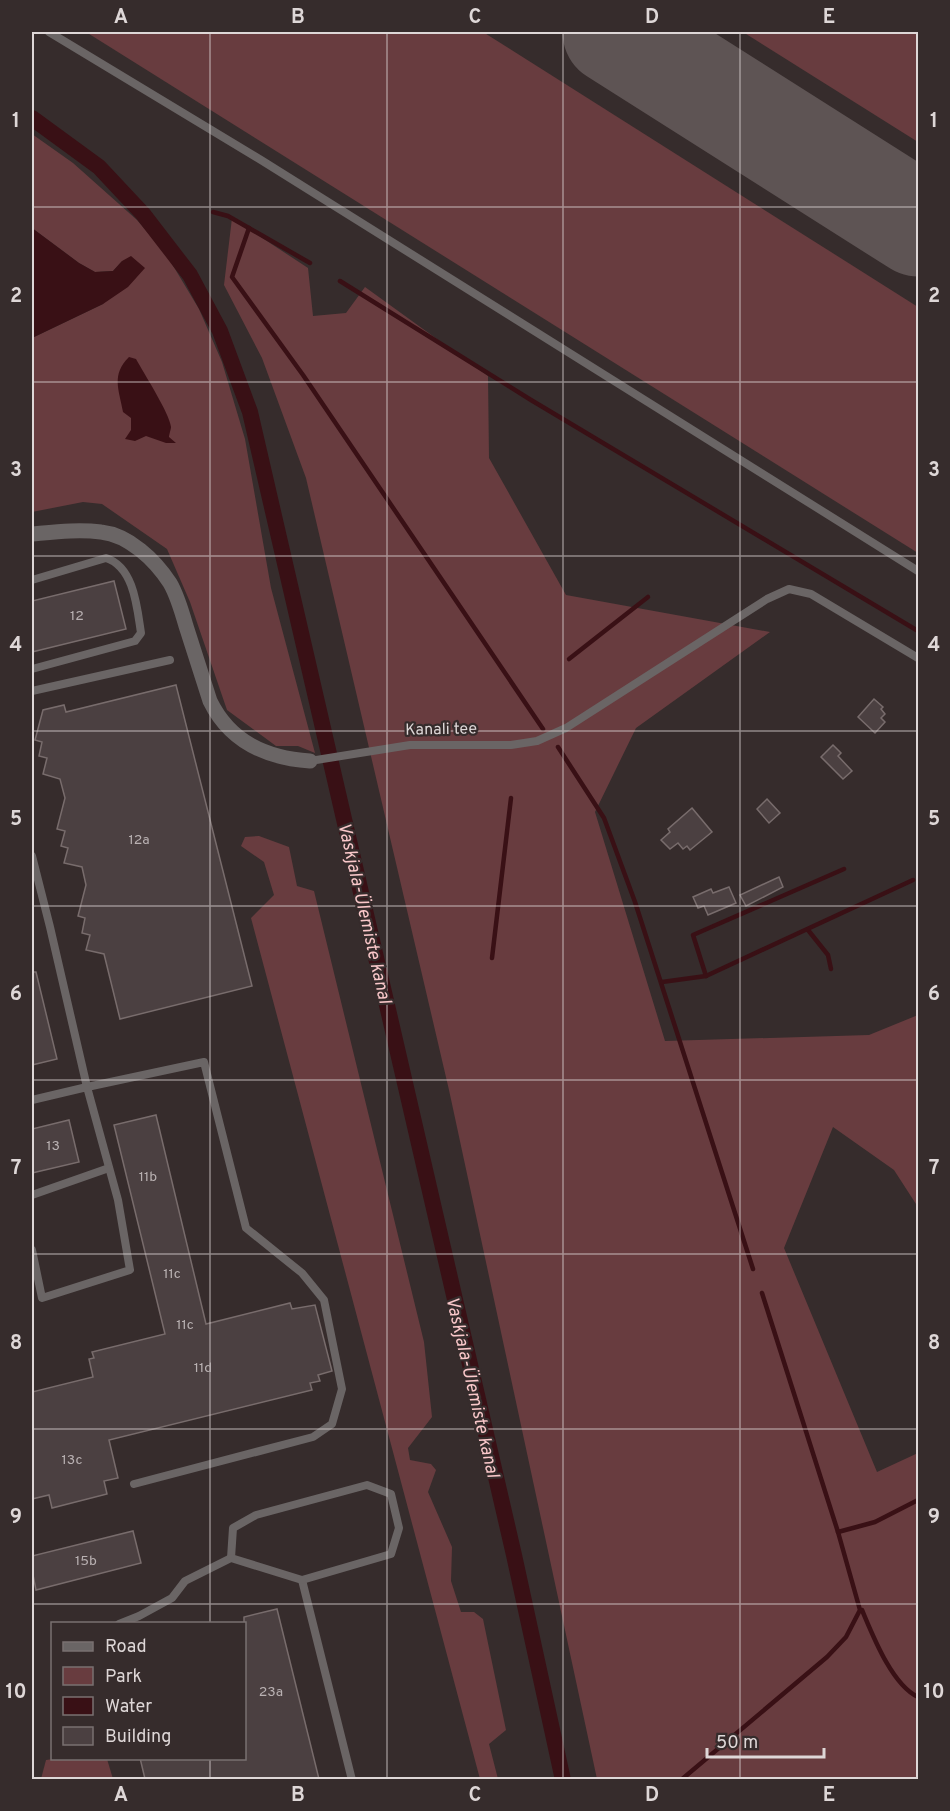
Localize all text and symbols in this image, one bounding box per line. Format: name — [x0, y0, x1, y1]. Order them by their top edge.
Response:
text: A — [114, 5, 128, 31]
text: B — [291, 5, 305, 31]
text: C — [469, 5, 481, 31]
text: D — [645, 5, 659, 31]
text: E — [823, 5, 835, 31]
text: 1 — [12, 109, 20, 135]
text: 1 — [930, 109, 938, 135]
text: 2 — [10, 284, 22, 310]
text: 2 — [928, 284, 940, 310]
text: 3 — [10, 458, 22, 484]
text: 3 — [928, 458, 940, 484]
house number: 12 — [70, 608, 84, 625]
text: 4 — [10, 633, 22, 659]
text: 4 — [928, 633, 940, 659]
street label: Kanali tee — [405, 719, 477, 741]
text: 5 — [10, 807, 22, 833]
text: 5 — [928, 807, 940, 833]
water label: Vaskjala-Ülemiste kanal — [331, 820, 398, 1008]
house number: 12a — [128, 832, 150, 849]
text: 6 — [10, 982, 22, 1008]
text: 6 — [928, 982, 940, 1008]
house number: 13 — [46, 1138, 60, 1155]
text: 7 — [11, 1156, 21, 1182]
text: 7 — [929, 1156, 939, 1182]
house number: 11b — [139, 1169, 157, 1186]
house number: 11c — [163, 1266, 181, 1283]
water label: Vaskjala-Ülemiste kanal — [439, 1294, 506, 1482]
house number: 11c — [176, 1317, 194, 1334]
text: 8 — [10, 1331, 22, 1357]
text: 8 — [928, 1331, 940, 1357]
house number: 11d — [194, 1360, 212, 1377]
house number: 13c — [62, 1452, 82, 1469]
text: 9 — [10, 1505, 22, 1531]
text: 9 — [928, 1505, 940, 1531]
house number: 15b — [75, 1553, 97, 1570]
legend — [51, 1622, 246, 1760]
text: Road — [105, 1636, 147, 1659]
text: Park — [105, 1666, 142, 1689]
text: 10 — [5, 1680, 27, 1706]
text: 10 — [923, 1680, 945, 1706]
house number: 23a — [259, 1684, 283, 1701]
text: Water — [105, 1696, 152, 1719]
scale bar — [707, 1721, 824, 1759]
text: Building — [105, 1726, 171, 1749]
text: 50 m — [716, 1732, 758, 1755]
text: A — [114, 1783, 128, 1809]
text: B — [291, 1783, 305, 1809]
text: C — [469, 1783, 481, 1809]
text: D — [645, 1783, 659, 1809]
text: E — [823, 1783, 835, 1809]

